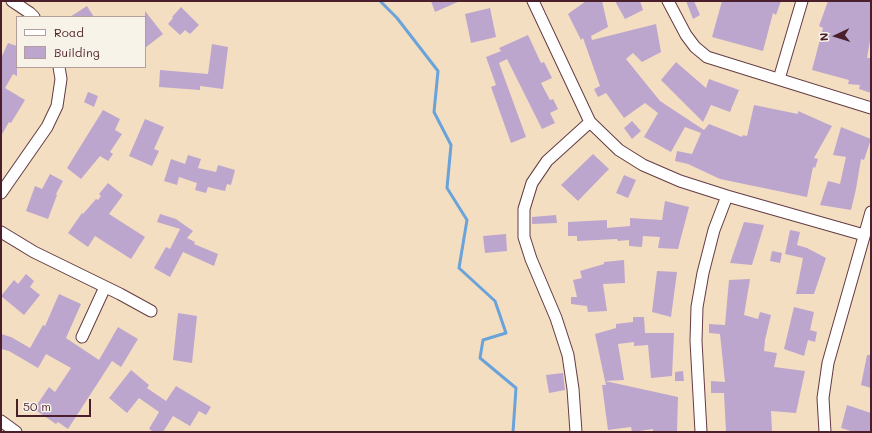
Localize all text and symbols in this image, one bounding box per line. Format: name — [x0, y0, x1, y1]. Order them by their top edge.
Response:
legend — [16, 16, 146, 68]
north arrow — [816, 16, 856, 56]
text: Road — [54, 24, 84, 40]
text: N — [816, 32, 831, 42]
text: Building — [54, 44, 100, 60]
scale bar — [18, 391, 93, 417]
text: 50 m — [23, 398, 51, 414]

